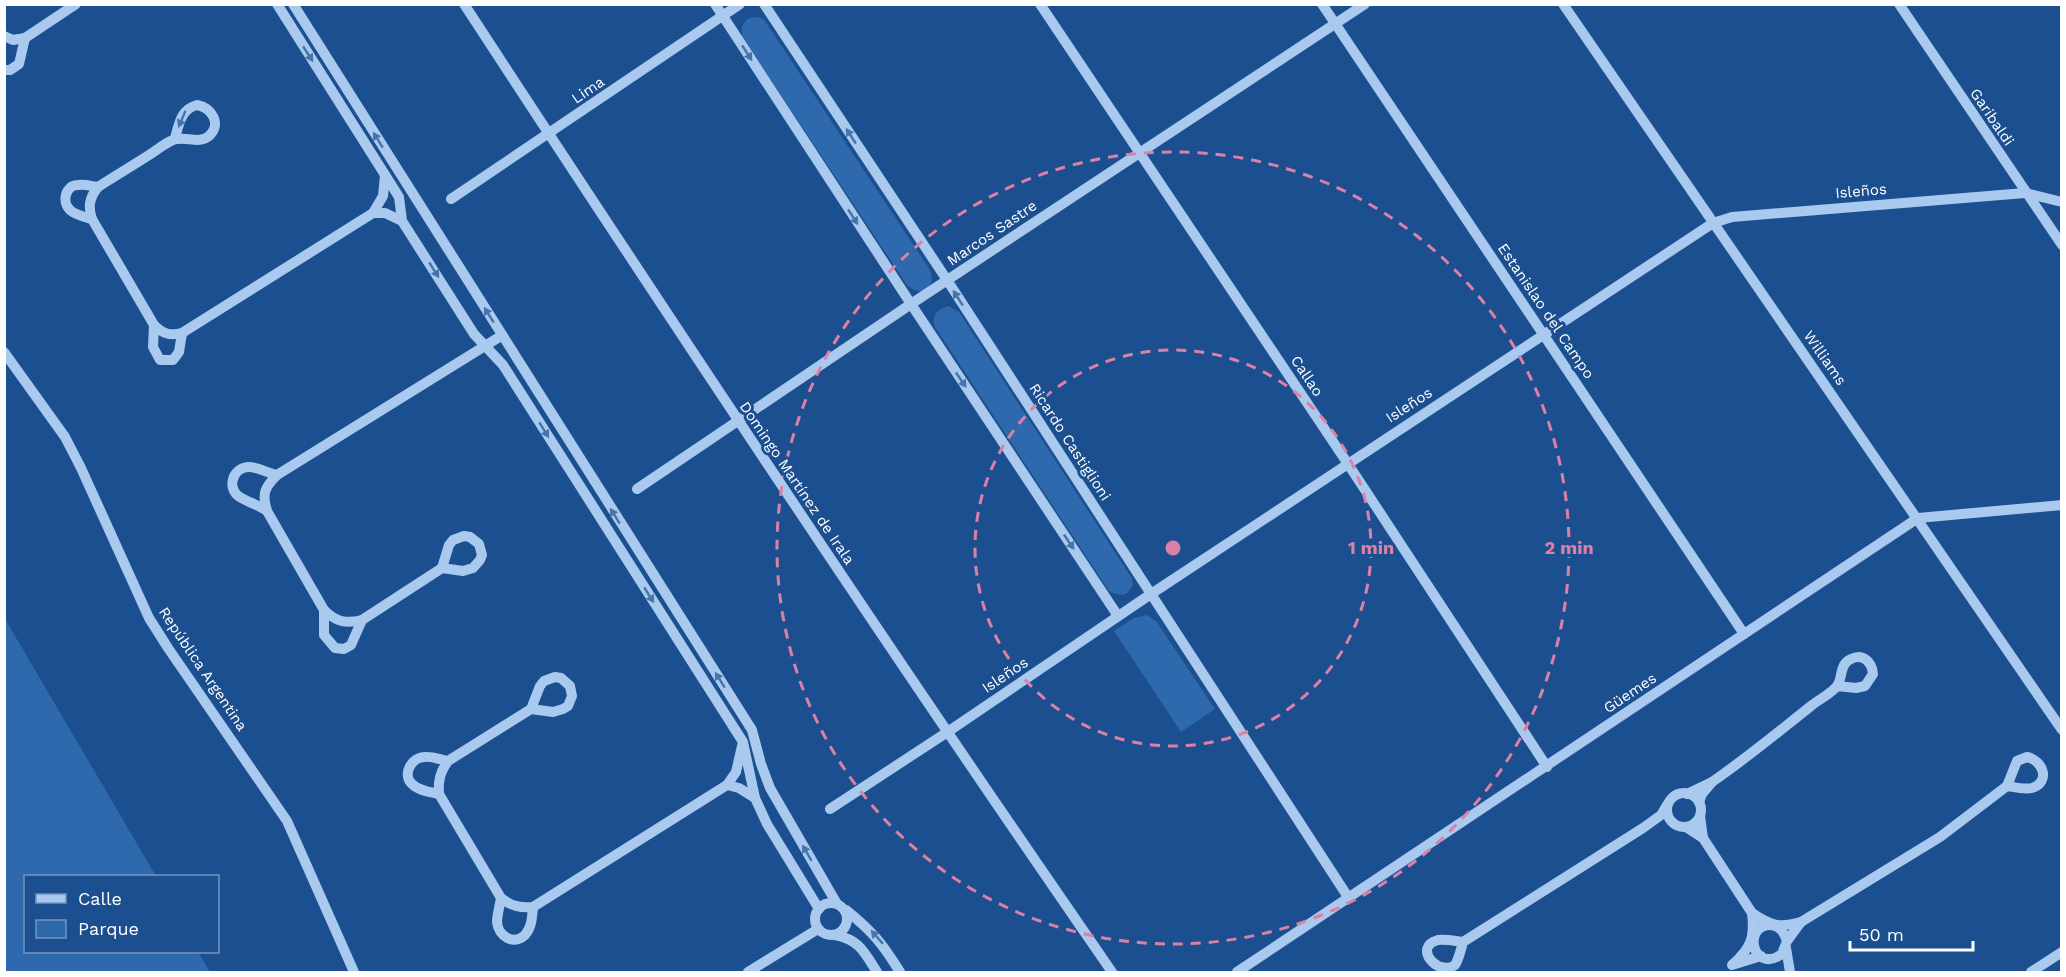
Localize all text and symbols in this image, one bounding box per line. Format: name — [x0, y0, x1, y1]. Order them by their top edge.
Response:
one-way arrow — [741, 45, 753, 61]
one-way arrow — [302, 46, 313, 62]
street label: Lima — [568, 72, 608, 107]
street label: Garibaldi — [1966, 85, 2018, 149]
one-way arrow — [177, 111, 187, 129]
one-way arrow — [845, 128, 857, 144]
one-way arrow — [373, 132, 384, 148]
street label: Isleños — [1834, 180, 1888, 202]
street label: Marcos Sastre — [944, 196, 1040, 270]
one-way arrow — [848, 209, 859, 225]
street label: Estanislao del Campo — [1494, 240, 1598, 382]
one-way arrow — [428, 262, 439, 279]
one-way arrow — [953, 290, 964, 307]
one-way arrow — [483, 307, 494, 323]
street label: Williams — [1800, 327, 1850, 389]
street label: Callao — [1287, 352, 1327, 400]
one-way arrow — [955, 371, 966, 388]
street label: Ricardo Castiglioni — [1025, 380, 1115, 504]
street label: Isleños — [1382, 383, 1436, 427]
street label: Domingo Martínez de Irala — [736, 398, 859, 568]
one-way arrow — [539, 422, 550, 438]
one-way arrow — [610, 507, 621, 524]
one-way arrow — [1063, 534, 1074, 550]
text: 1 min — [1348, 537, 1394, 558]
text: 2 min — [1544, 537, 1594, 558]
centre of rings — [1163, 538, 1183, 558]
one-way arrow — [643, 587, 654, 603]
street label: República Argentina — [155, 604, 251, 735]
street label: Isleños — [979, 653, 1032, 697]
street label: Güemes — [1600, 669, 1660, 717]
one-way arrow — [714, 672, 725, 688]
one-way arrow — [802, 845, 813, 861]
legend — [24, 875, 219, 953]
text: Calle — [78, 888, 122, 909]
scale bar — [1850, 914, 1973, 952]
text: Parque — [78, 918, 139, 939]
text: 50 m — [1859, 924, 1904, 945]
one-way arrow — [870, 929, 883, 945]

